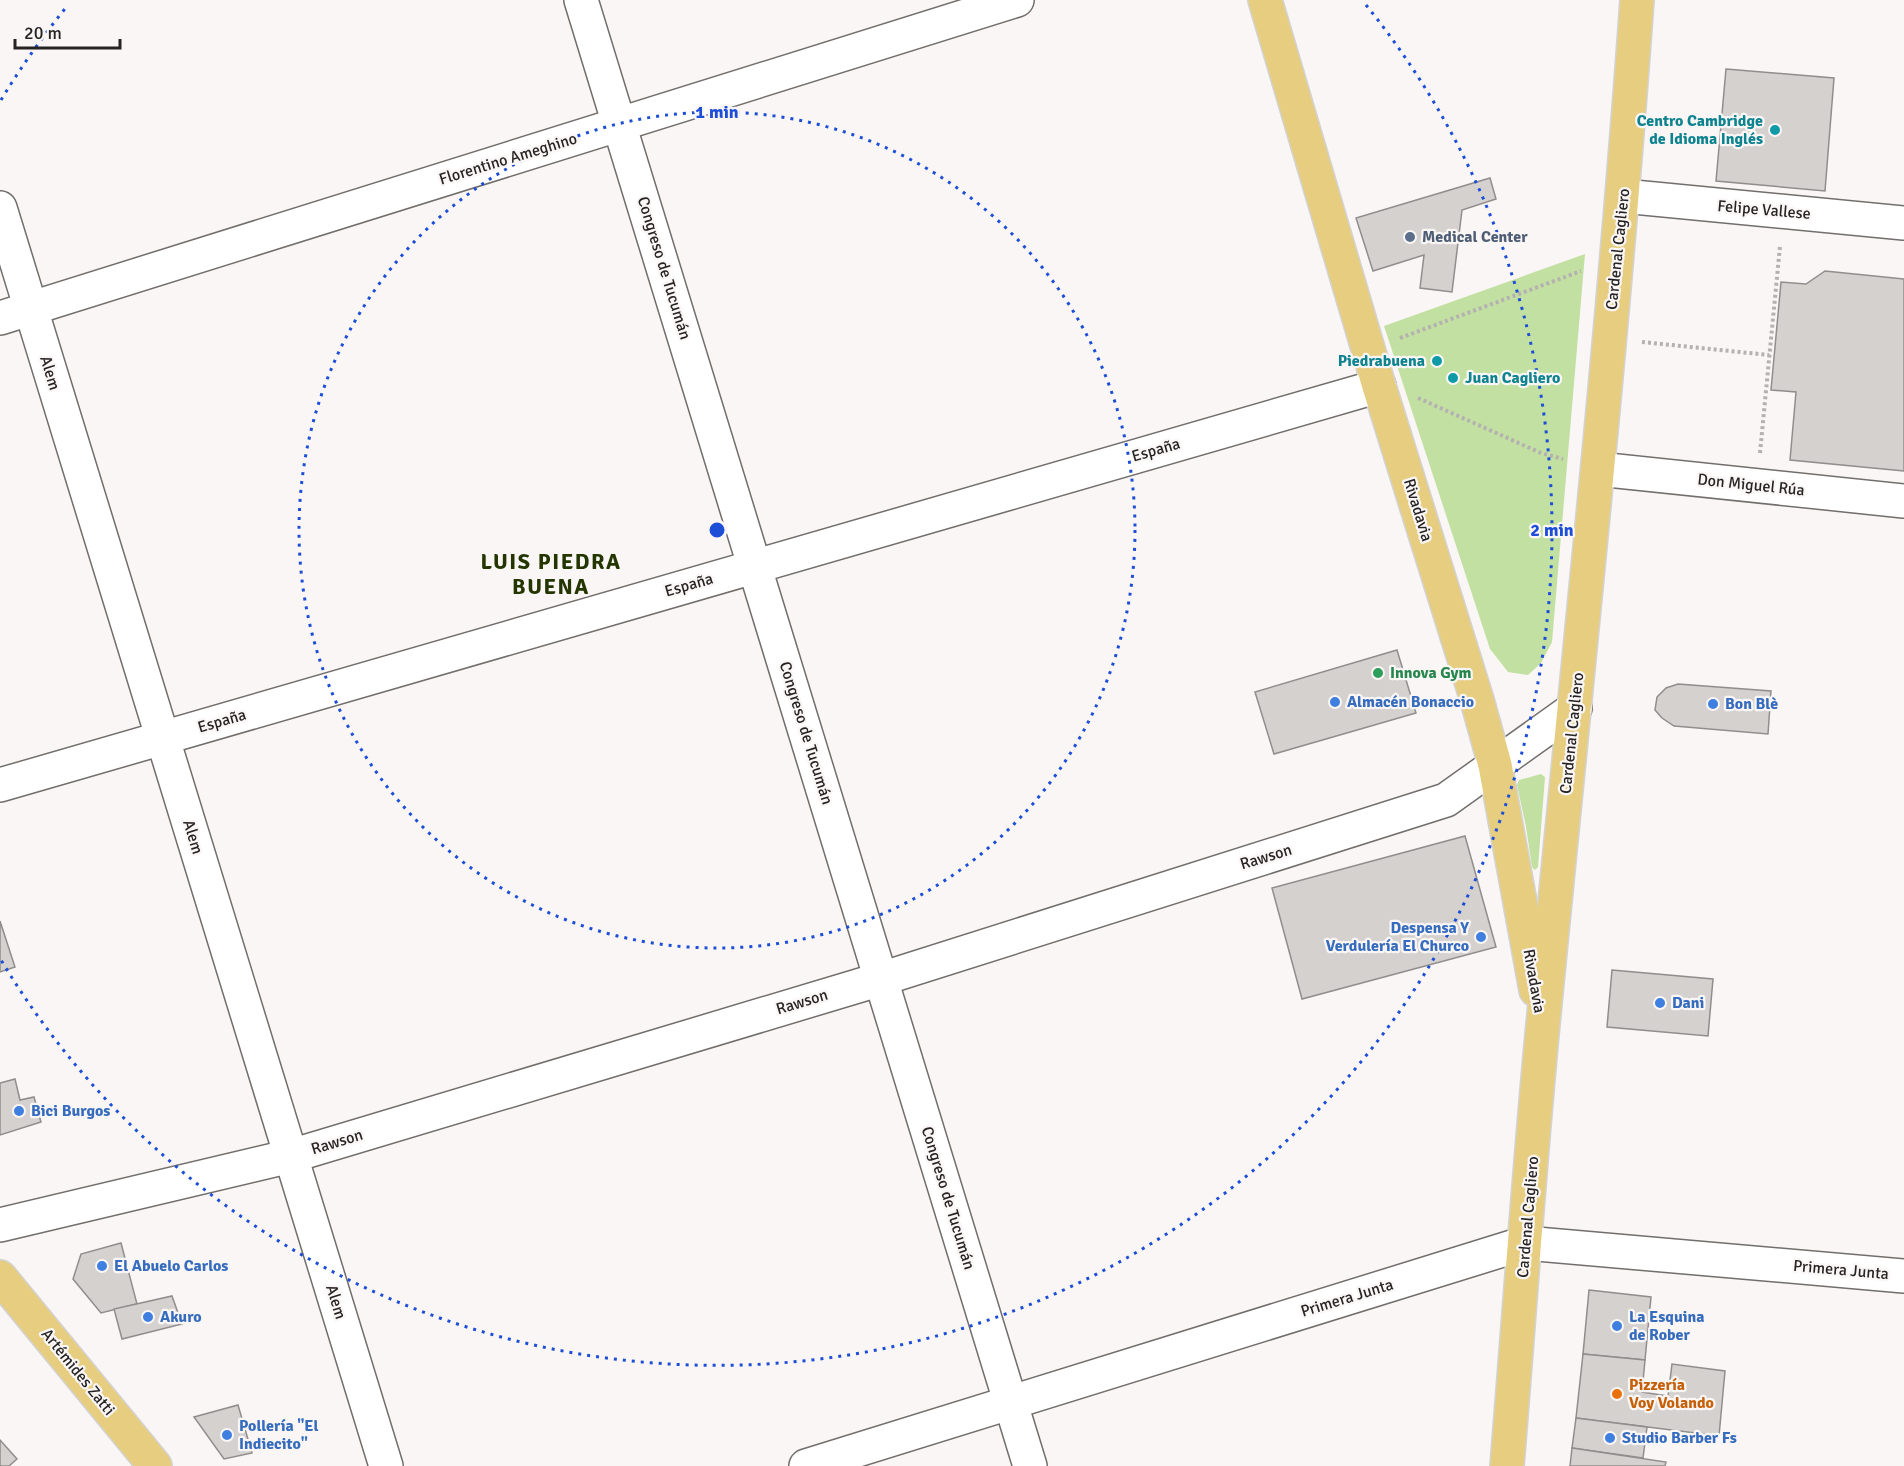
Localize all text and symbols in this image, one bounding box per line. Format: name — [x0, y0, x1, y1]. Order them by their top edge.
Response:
scale bar — [15, 12, 120, 50]
text: 20 m — [24, 22, 62, 44]
text: 1 min — [695, 101, 739, 123]
place label: Centro Cambridge de Idioma Inglés — [1637, 111, 1763, 149]
marker: Centro Cambridge de Idioma Inglés — [1768, 123, 1782, 137]
street label: Florentino Ameghino — [437, 128, 579, 190]
street label: Cardenal Cagliero — [1602, 187, 1634, 311]
street label: Congreso de Tucumán — [633, 194, 695, 342]
street label: Felipe Vallese — [1716, 196, 1812, 224]
place label: Medical Center — [1422, 227, 1528, 247]
marker: Medical Center — [1403, 230, 1417, 244]
place label: Piedrabuena — [1338, 351, 1425, 371]
street label: Alem — [35, 353, 65, 393]
marker: Piedrabuena — [1430, 354, 1444, 368]
place label: Juan Cagliero — [1465, 368, 1560, 388]
marker: Juan Cagliero — [1446, 371, 1460, 385]
street label: España — [1129, 434, 1183, 466]
street label: Don Miguel Rúa — [1696, 469, 1806, 501]
street label: Rivadavia — [1399, 476, 1437, 544]
text: 2 min — [1530, 519, 1574, 541]
centre of rings — [707, 520, 727, 540]
district label: LUIS PIEDRA BUENA — [480, 548, 622, 600]
street label: España — [662, 569, 716, 601]
street label: Congreso de Tucumán — [775, 659, 837, 807]
place label: Innova Gym — [1390, 663, 1471, 683]
marker: Innova Gym — [1371, 666, 1385, 680]
street label: Cardenal Cagliero — [1556, 671, 1588, 795]
place label: Almacén Bonaccio — [1347, 692, 1474, 712]
place label: Bon Blè — [1725, 694, 1778, 714]
marker: Almacén Bonaccio — [1328, 695, 1342, 709]
marker: Bon Blè — [1706, 697, 1720, 711]
street label: España — [195, 705, 249, 737]
street label: Alem — [178, 817, 208, 857]
street label: Rawson — [1238, 840, 1294, 874]
place label: Despensa Y Verdulería El Churco — [1326, 918, 1469, 956]
marker: Despensa Y Verdulería El Churco — [1474, 930, 1488, 944]
street label: Rivadavia — [1519, 947, 1549, 1015]
street label: Rawson — [774, 985, 830, 1019]
place label: Dani — [1672, 993, 1704, 1013]
marker: Dani — [1653, 996, 1667, 1010]
place label: Bici Burgos — [31, 1101, 110, 1121]
marker: Bici Burgos — [12, 1104, 26, 1118]
street label: Congreso de Tucumán — [917, 1124, 979, 1272]
street label: Rawson — [309, 1125, 365, 1159]
street label: Cardenal Cagliero — [1513, 1155, 1543, 1279]
place label: El Abuelo Carlos — [114, 1256, 228, 1276]
street label: Primera Junta — [1792, 1256, 1890, 1284]
marker: El Abuelo Carlos — [95, 1259, 109, 1273]
street label: Primera Junta — [1298, 1274, 1396, 1322]
street label: Alem — [321, 1282, 351, 1322]
place label: Akuro — [160, 1307, 202, 1327]
place label: La Esquina de Rober — [1629, 1307, 1704, 1345]
marker: Akuro — [141, 1310, 155, 1324]
marker: La Esquina de Rober — [1610, 1319, 1624, 1333]
street label: Artémides Zatti — [37, 1325, 119, 1419]
place label: Pizzería Voy Volando — [1629, 1375, 1714, 1413]
marker: Pizzería Voy Volando — [1610, 1387, 1624, 1401]
place label: Pollería "El Indiecito" — [239, 1416, 319, 1454]
marker: Pollería "El Indiecito" — [220, 1428, 234, 1442]
place label: Studio Barber Fs — [1622, 1428, 1737, 1448]
marker: Studio Barber Fs — [1603, 1431, 1617, 1445]

